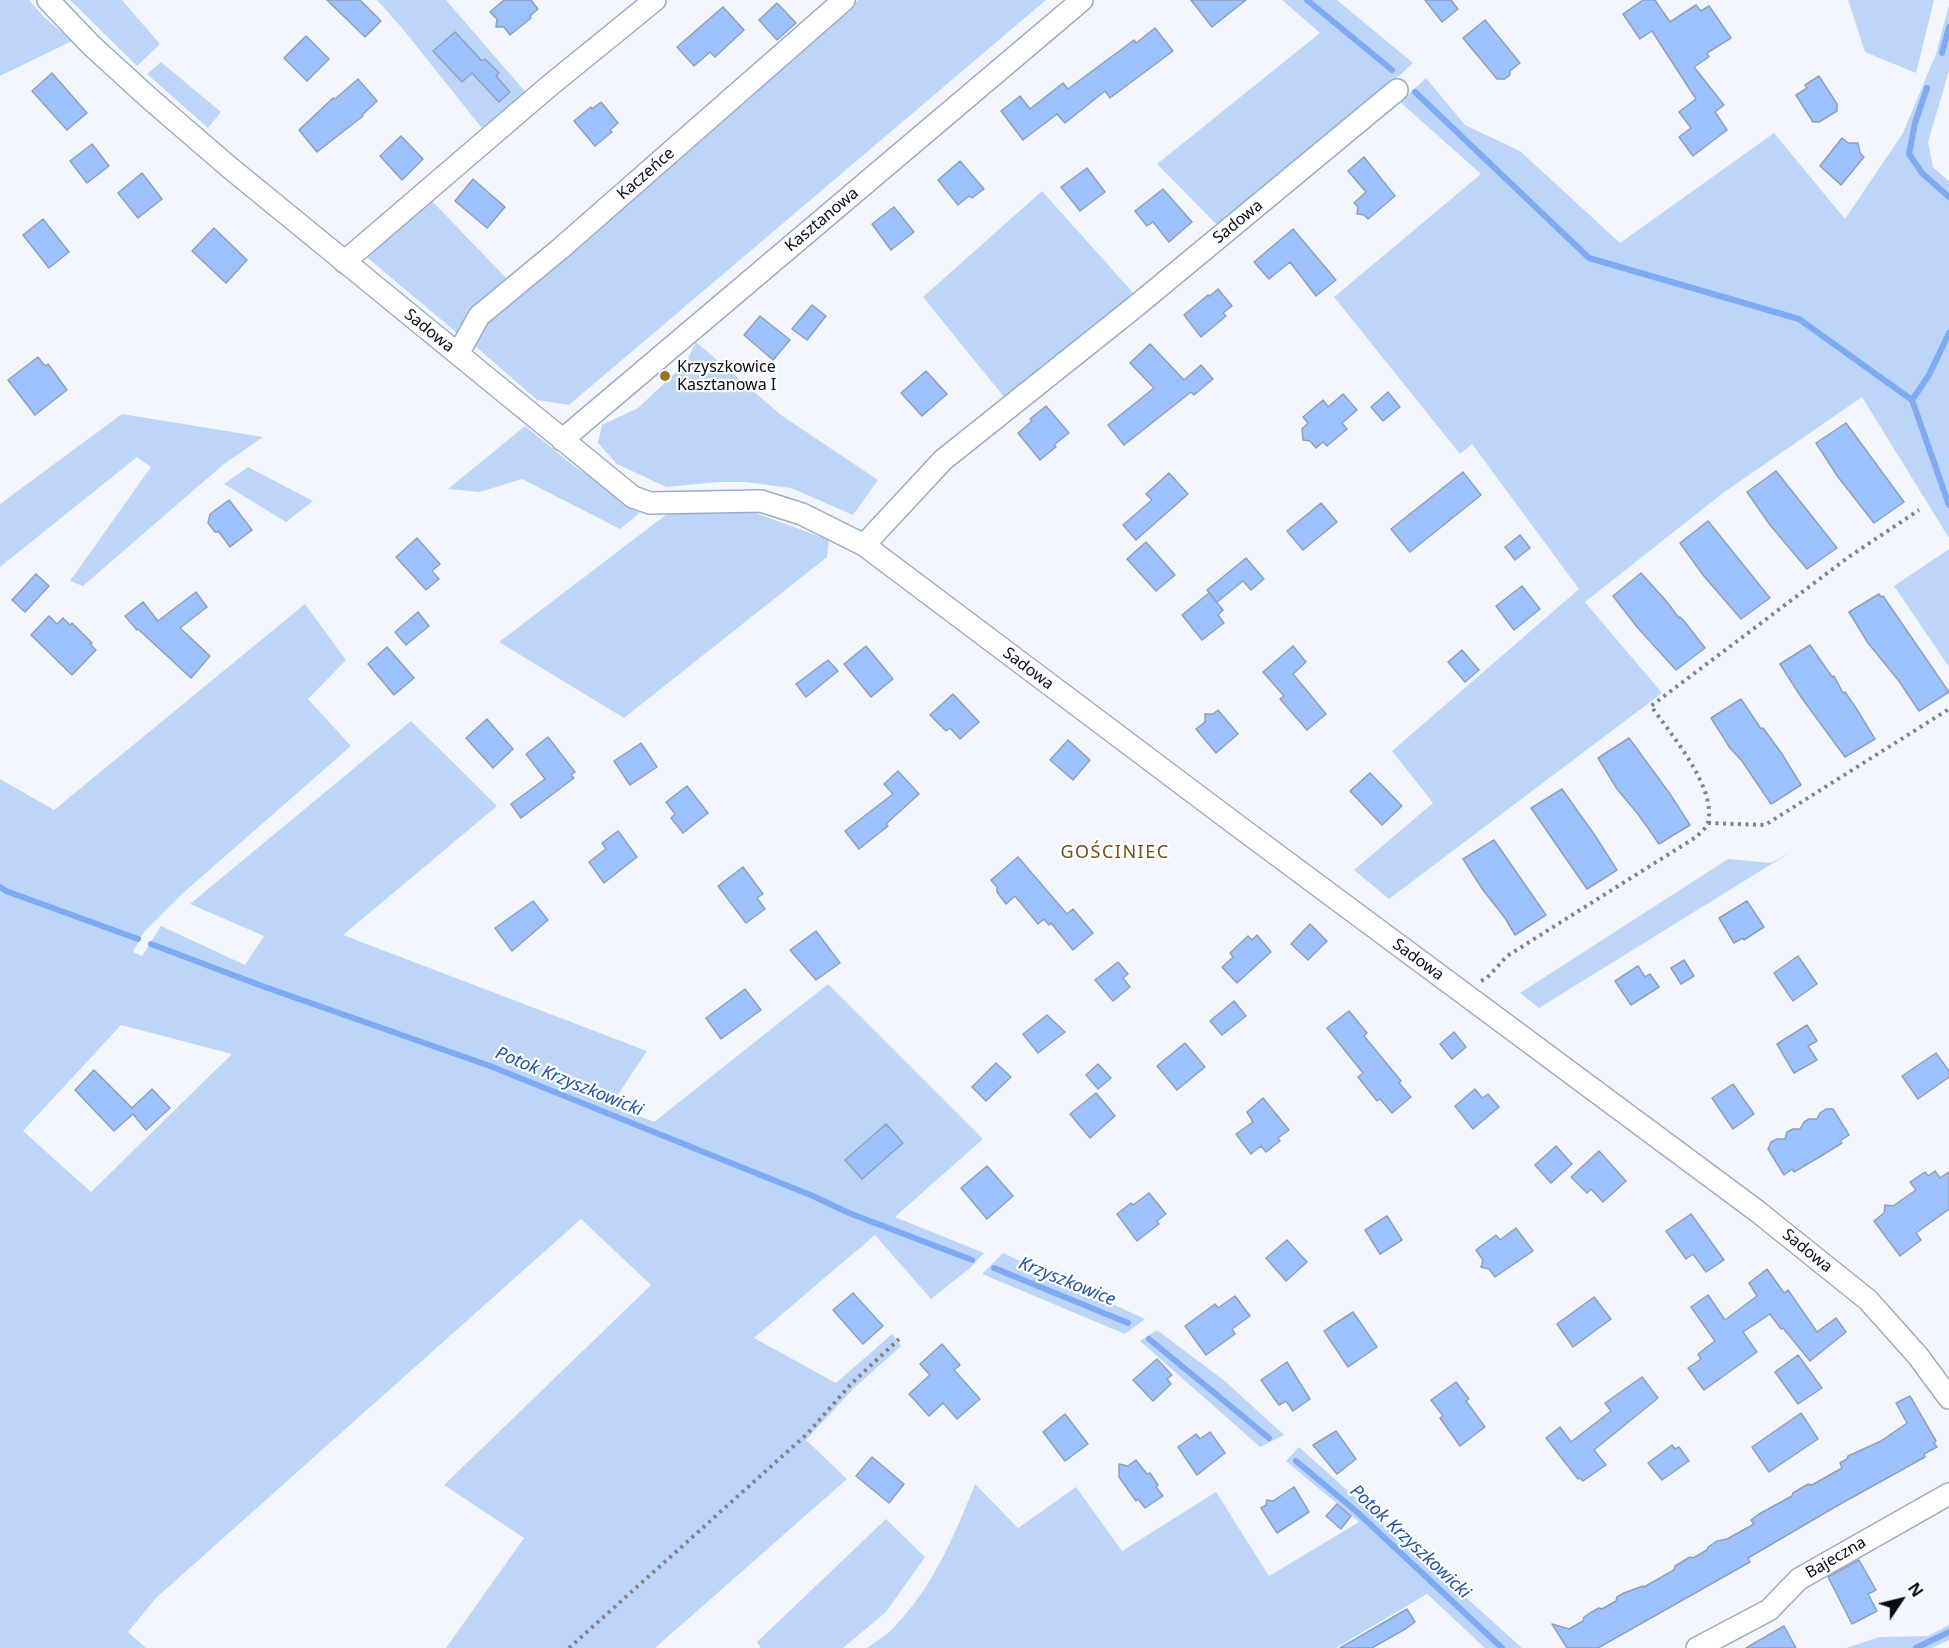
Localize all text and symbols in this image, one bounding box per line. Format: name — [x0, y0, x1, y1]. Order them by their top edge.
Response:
street label: Kaczeńce — [613, 144, 679, 204]
street label: Kasztanowa — [782, 184, 862, 256]
street label: Sadowa — [1209, 196, 1267, 248]
street label: Sadowa — [400, 305, 458, 357]
place label: Krzyszkowice Kasztanowa I — [677, 357, 776, 395]
marker: Krzyszkowice Kasztanowa I — [658, 369, 672, 383]
street label: Sadowa — [999, 644, 1057, 694]
district label: GOŚCINIEC — [1060, 842, 1170, 864]
street label: Sadowa — [1389, 935, 1447, 985]
water label: Potok Krzyszkowicki — [492, 1043, 646, 1121]
street label: Sadowa — [1778, 1225, 1836, 1277]
water label: Krzyszkowice — [1015, 1253, 1119, 1311]
water label: Potok Krzyszkowicki — [1345, 1480, 1475, 1604]
street label: Bajeczna — [1802, 1533, 1870, 1583]
north arrow — [1871, 1570, 1931, 1630]
text: N — [1903, 1578, 1928, 1601]

